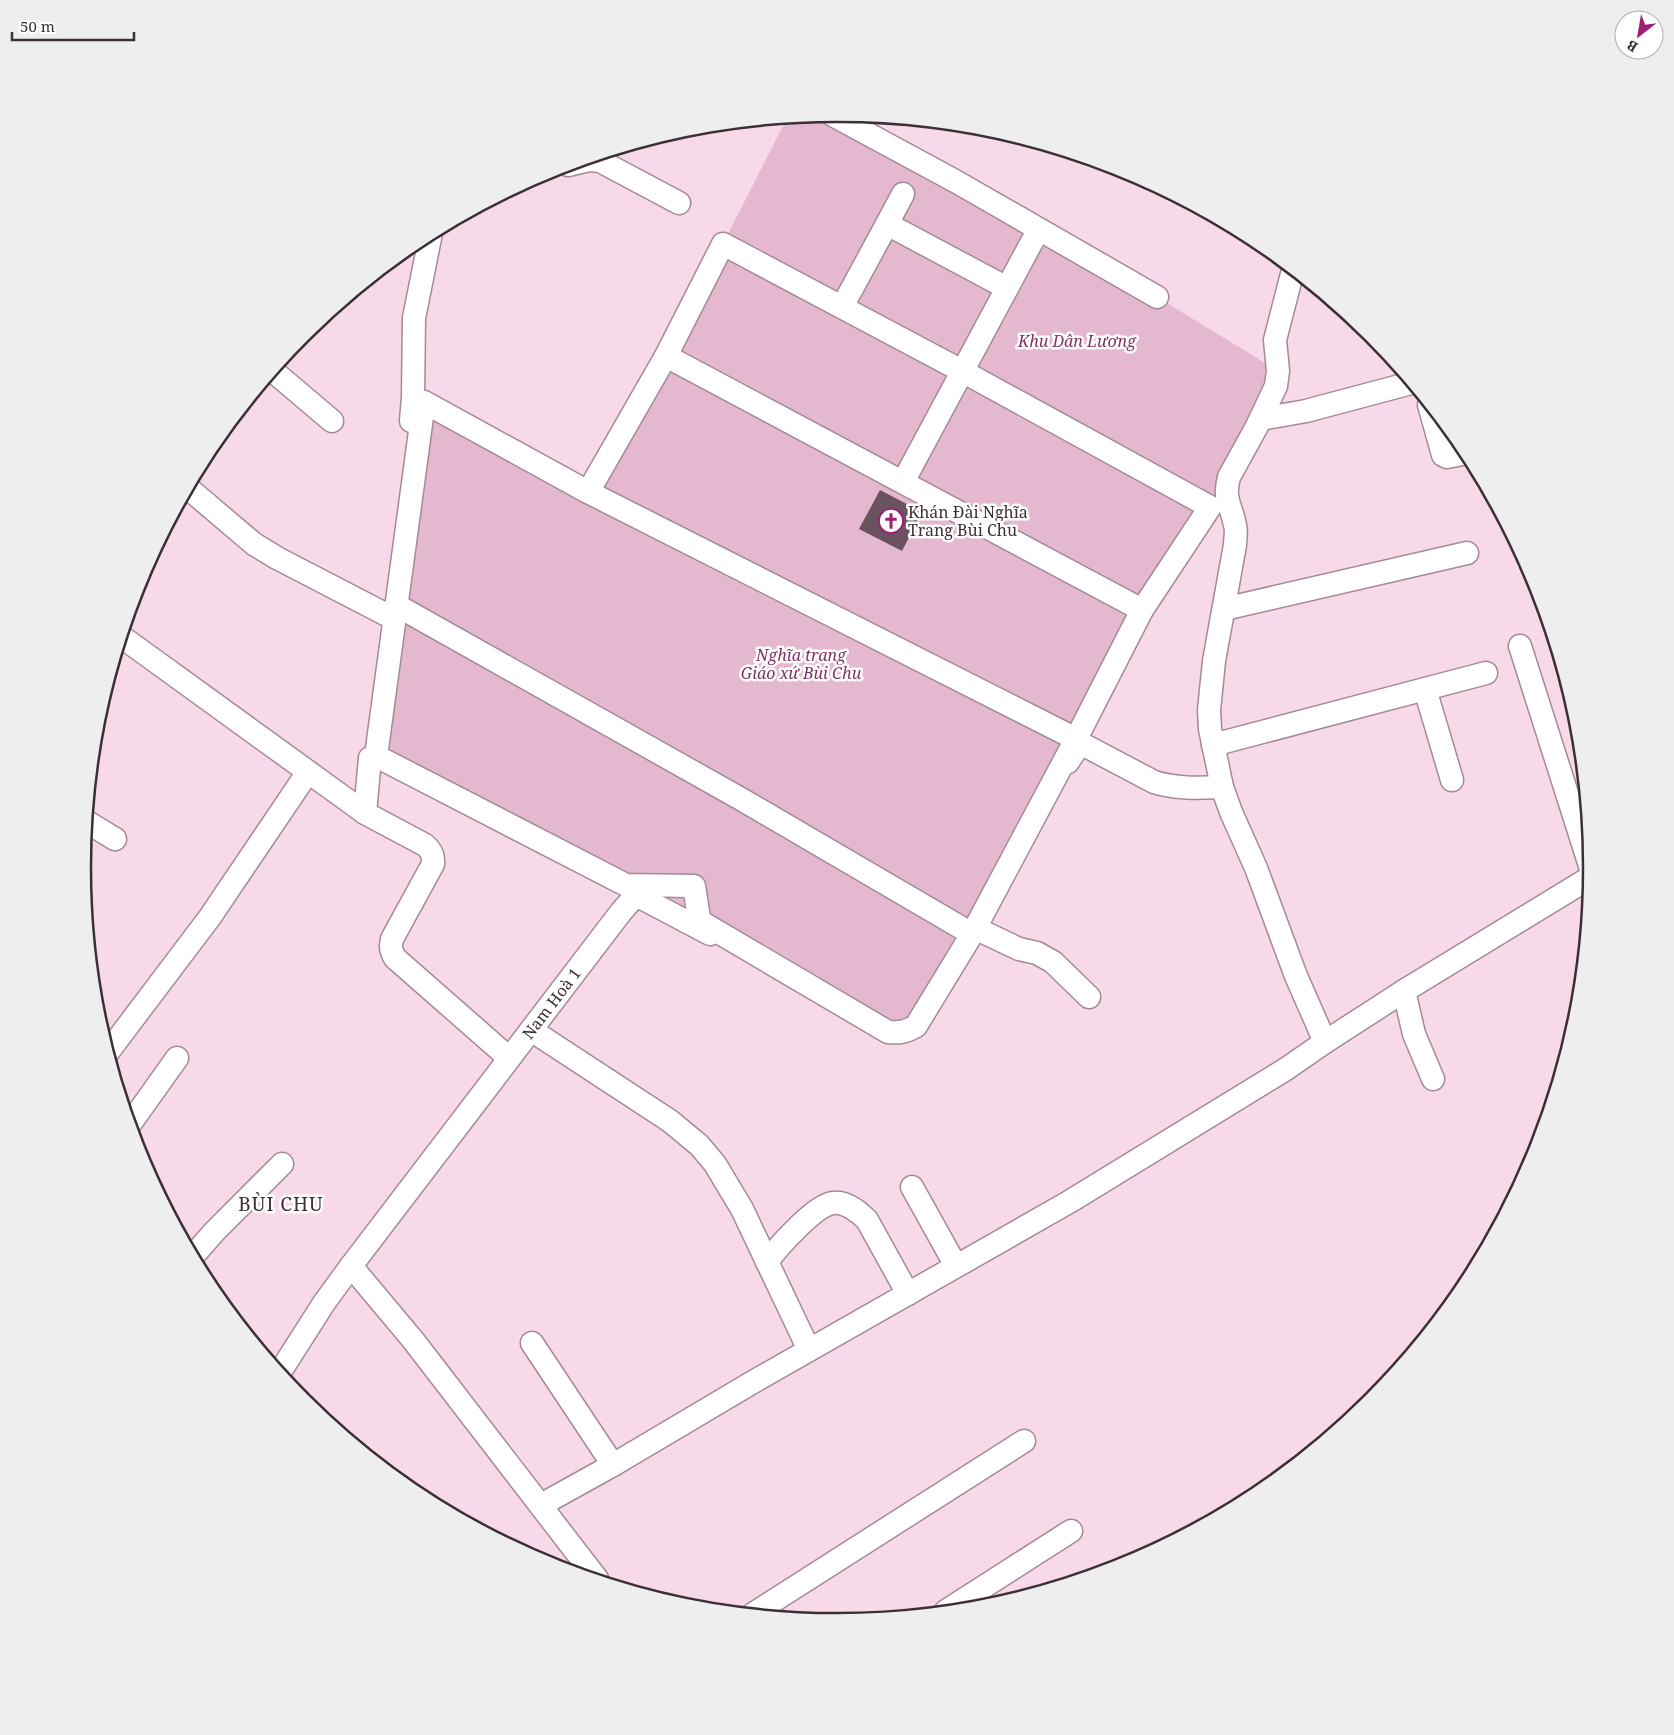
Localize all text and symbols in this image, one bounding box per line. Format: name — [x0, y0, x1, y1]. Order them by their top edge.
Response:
scale bar — [12, 10, 135, 42]
north arrow — [1614, 10, 1664, 60]
text: 50 m — [20, 16, 55, 36]
text: B — [1623, 36, 1641, 57]
park label: Khu Dân Lương — [1017, 330, 1137, 352]
place label: Khán Đài Nghĩa Trang Bùi Chu — [908, 501, 1028, 541]
church icon: Khán Đài Nghĩa Trang Bùi Chu — [878, 508, 904, 534]
park label: Nghĩa trang Giáo xứ Bùi Chu — [741, 644, 862, 684]
street label: Nam Hoà 1 — [517, 963, 586, 1044]
district label: BÙI CHU — [238, 1191, 324, 1217]

